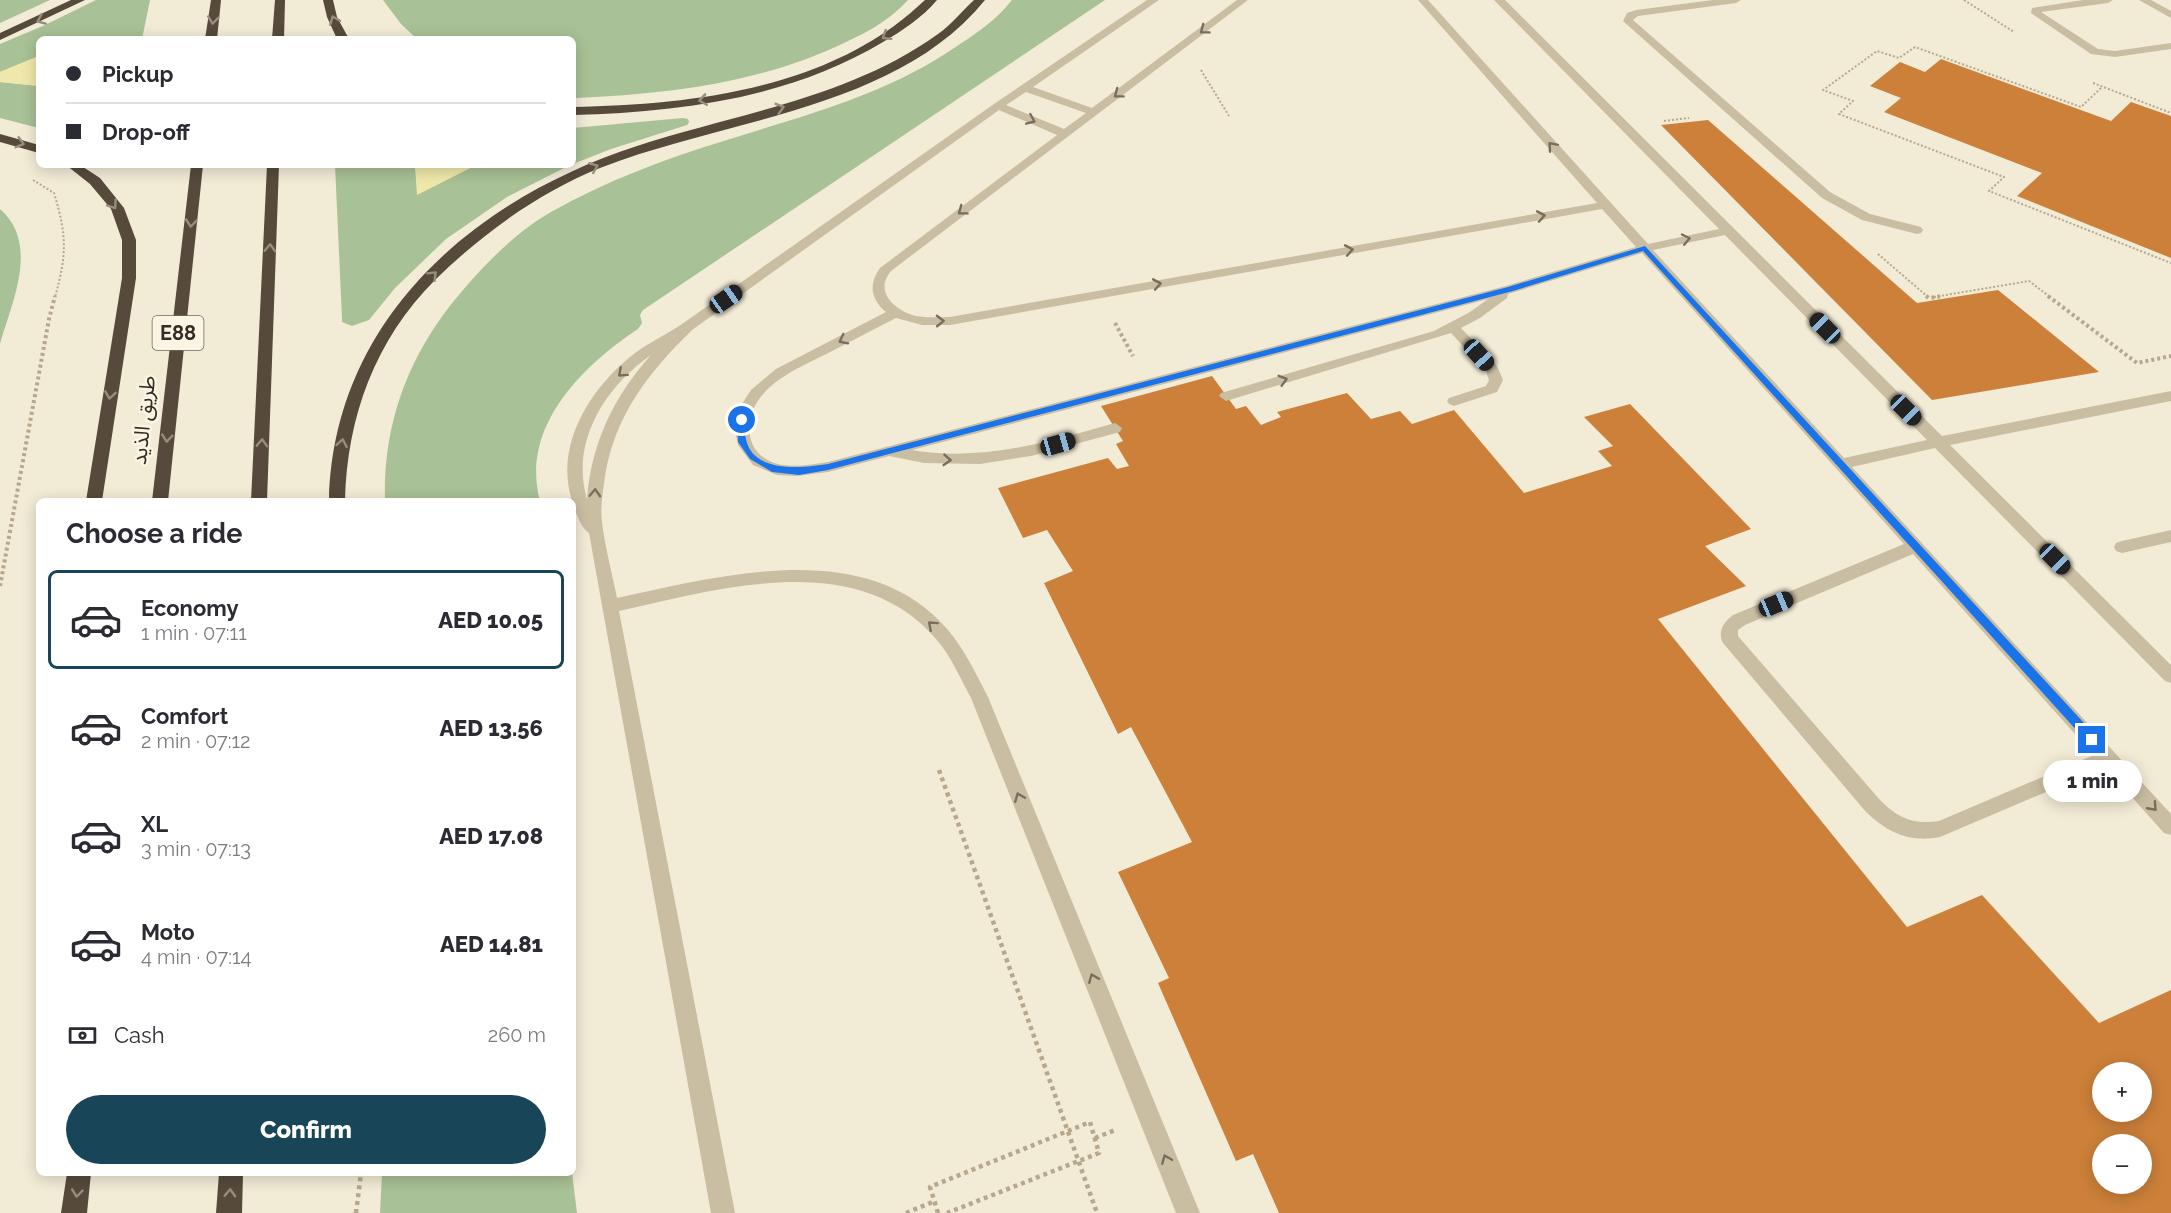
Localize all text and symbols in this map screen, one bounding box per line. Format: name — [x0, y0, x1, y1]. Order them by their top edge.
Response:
one-way arrow — [36, 13, 47, 25]
one-way arrow — [208, 15, 220, 24]
one-way arrow — [329, 15, 341, 26]
one-way arrow — [1199, 23, 1210, 34]
one-way arrow — [882, 29, 892, 41]
text: Pickup — [102, 61, 174, 87]
one-way arrow — [1113, 87, 1124, 98]
one-way arrow — [699, 93, 709, 106]
one-way arrow — [775, 103, 785, 116]
one-way arrow — [1025, 113, 1036, 125]
text: Drop-off — [102, 119, 190, 145]
one-way arrow — [14, 136, 25, 148]
one-way arrow — [1548, 142, 1559, 153]
one-way arrow — [588, 162, 599, 174]
one-way arrow — [106, 198, 117, 209]
one-way arrow — [957, 204, 968, 215]
one-way arrow — [1535, 210, 1545, 223]
one-way arrow — [185, 219, 198, 228]
one-way arrow — [1680, 234, 1690, 247]
one-way arrow — [263, 243, 276, 252]
one-way arrow — [1343, 244, 1353, 257]
one-way arrow — [426, 271, 437, 282]
one-way arrow — [1151, 278, 1161, 291]
car — [706, 281, 746, 317]
car — [1806, 309, 1844, 347]
one-way arrow — [936, 315, 945, 327]
road number: E88 — [152, 316, 204, 350]
one-way arrow — [839, 333, 849, 344]
car — [1460, 336, 1498, 374]
one-way arrow — [618, 366, 628, 377]
street label: طريق الذيد — [126, 374, 161, 466]
one-way arrow — [1277, 375, 1287, 387]
one-way arrow — [105, 390, 117, 400]
car — [1887, 391, 1925, 429]
route start — [728, 406, 755, 433]
car — [1038, 430, 1078, 458]
one-way arrow — [161, 433, 174, 442]
one-way arrow — [255, 438, 268, 447]
one-way arrow — [336, 438, 348, 448]
one-way arrow — [942, 454, 951, 467]
one-way arrow — [589, 488, 602, 497]
text: Choose a ride — [66, 518, 242, 549]
car — [2036, 540, 2074, 578]
car — [1756, 589, 1796, 619]
icon: car — [69, 593, 123, 647]
text: Economy — [141, 595, 239, 621]
text: AED 10.05 — [438, 607, 543, 633]
text: 1 min · 07:11 — [141, 621, 247, 645]
one-way arrow — [928, 621, 938, 632]
icon: car — [69, 701, 123, 755]
text: Comfort — [141, 703, 228, 729]
text: AED 13.56 — [439, 715, 543, 741]
route end — [2078, 726, 2105, 753]
text: 2 min · 07:12 — [141, 729, 250, 753]
callout: 1 min — [2042, 761, 2142, 803]
text: 1 min — [2067, 769, 2118, 793]
one-way arrow — [1014, 793, 1027, 803]
one-way arrow — [2146, 801, 2157, 811]
icon: car — [69, 809, 123, 863]
text: XL — [141, 811, 168, 837]
text: AED 17.08 — [439, 823, 543, 849]
text: 3 min · 07:13 — [141, 837, 251, 861]
icon: car — [69, 917, 123, 971]
text: Moto — [141, 919, 195, 945]
text: AED 14.81 — [440, 931, 543, 957]
text: 4 min · 07:14 — [141, 945, 251, 969]
one-way arrow — [1088, 973, 1100, 984]
icon: cash — [66, 1019, 99, 1052]
text: Cash — [114, 1022, 165, 1048]
text: 260 m — [488, 1023, 546, 1047]
map controls — [2092, 1062, 2152, 1194]
button: + — [2092, 1062, 2152, 1122]
button: Confirm — [66, 1095, 546, 1164]
button: − — [2092, 1134, 2152, 1194]
one-way arrow — [1161, 1154, 1173, 1165]
one-way arrow — [71, 1188, 83, 1198]
one-way arrow — [224, 1188, 237, 1197]

